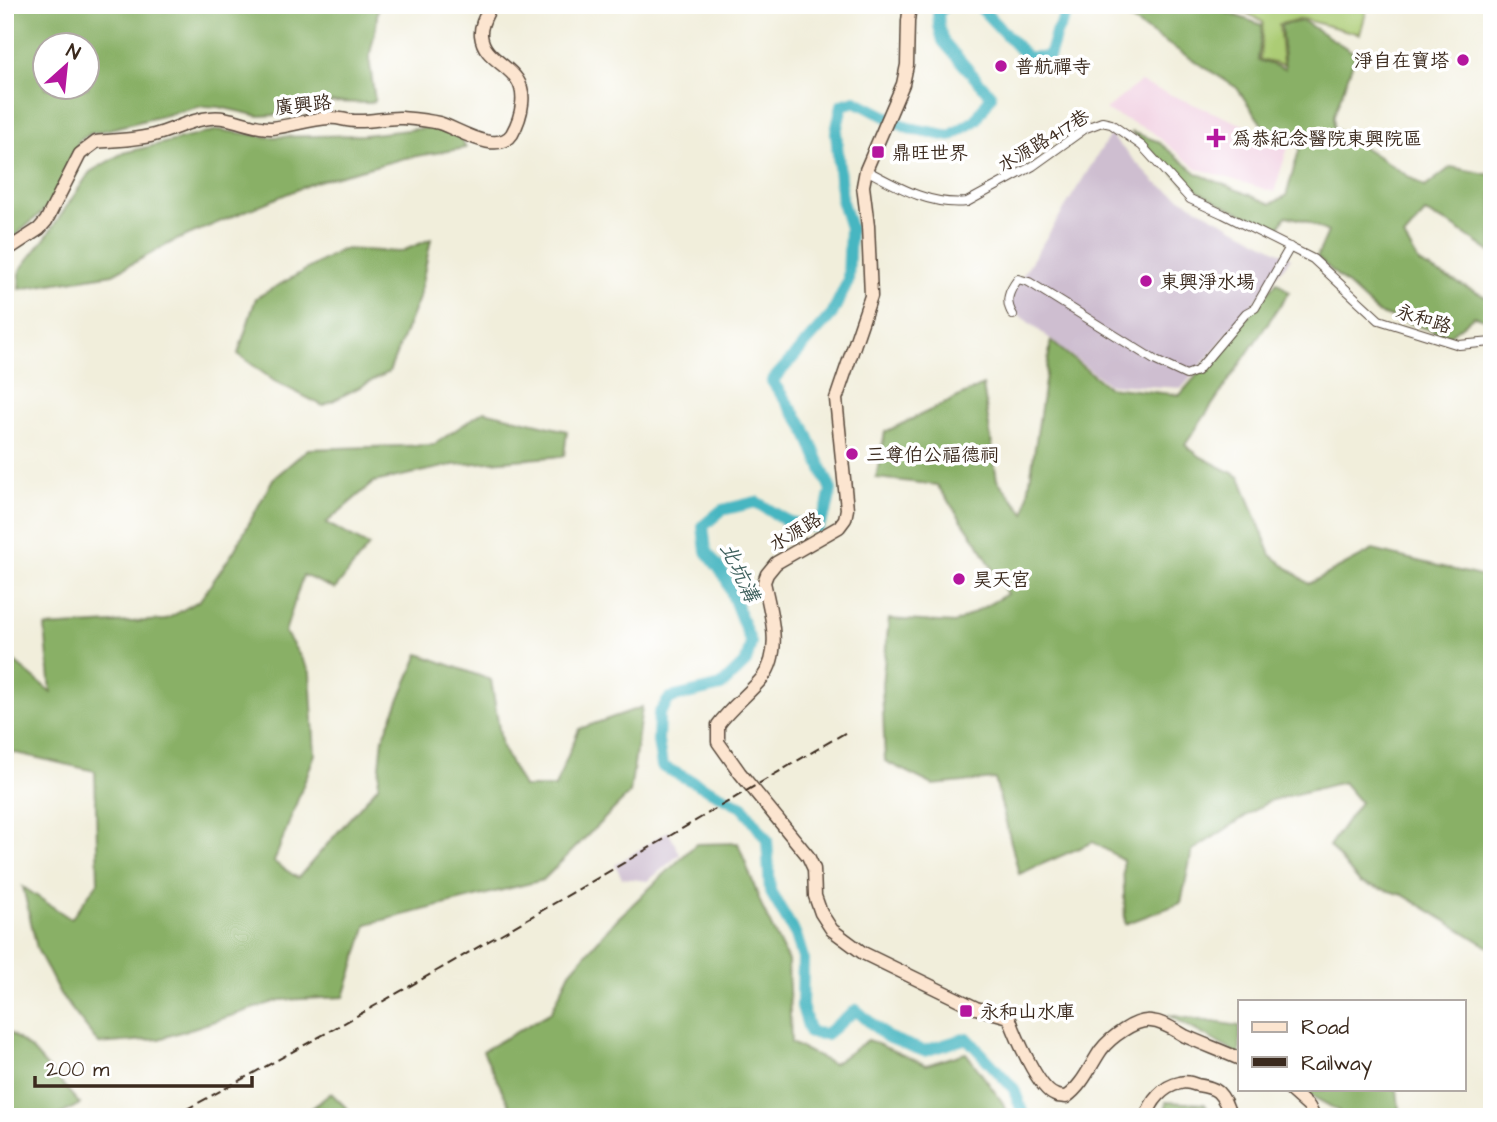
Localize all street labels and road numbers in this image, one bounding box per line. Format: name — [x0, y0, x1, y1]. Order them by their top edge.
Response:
street label: 廣興路 — [273, 89, 333, 122]
street label: 水源路417巷 — [993, 103, 1095, 179]
street label: 永和路 — [1392, 298, 1455, 341]
street label: 水源路 — [764, 506, 827, 559]

